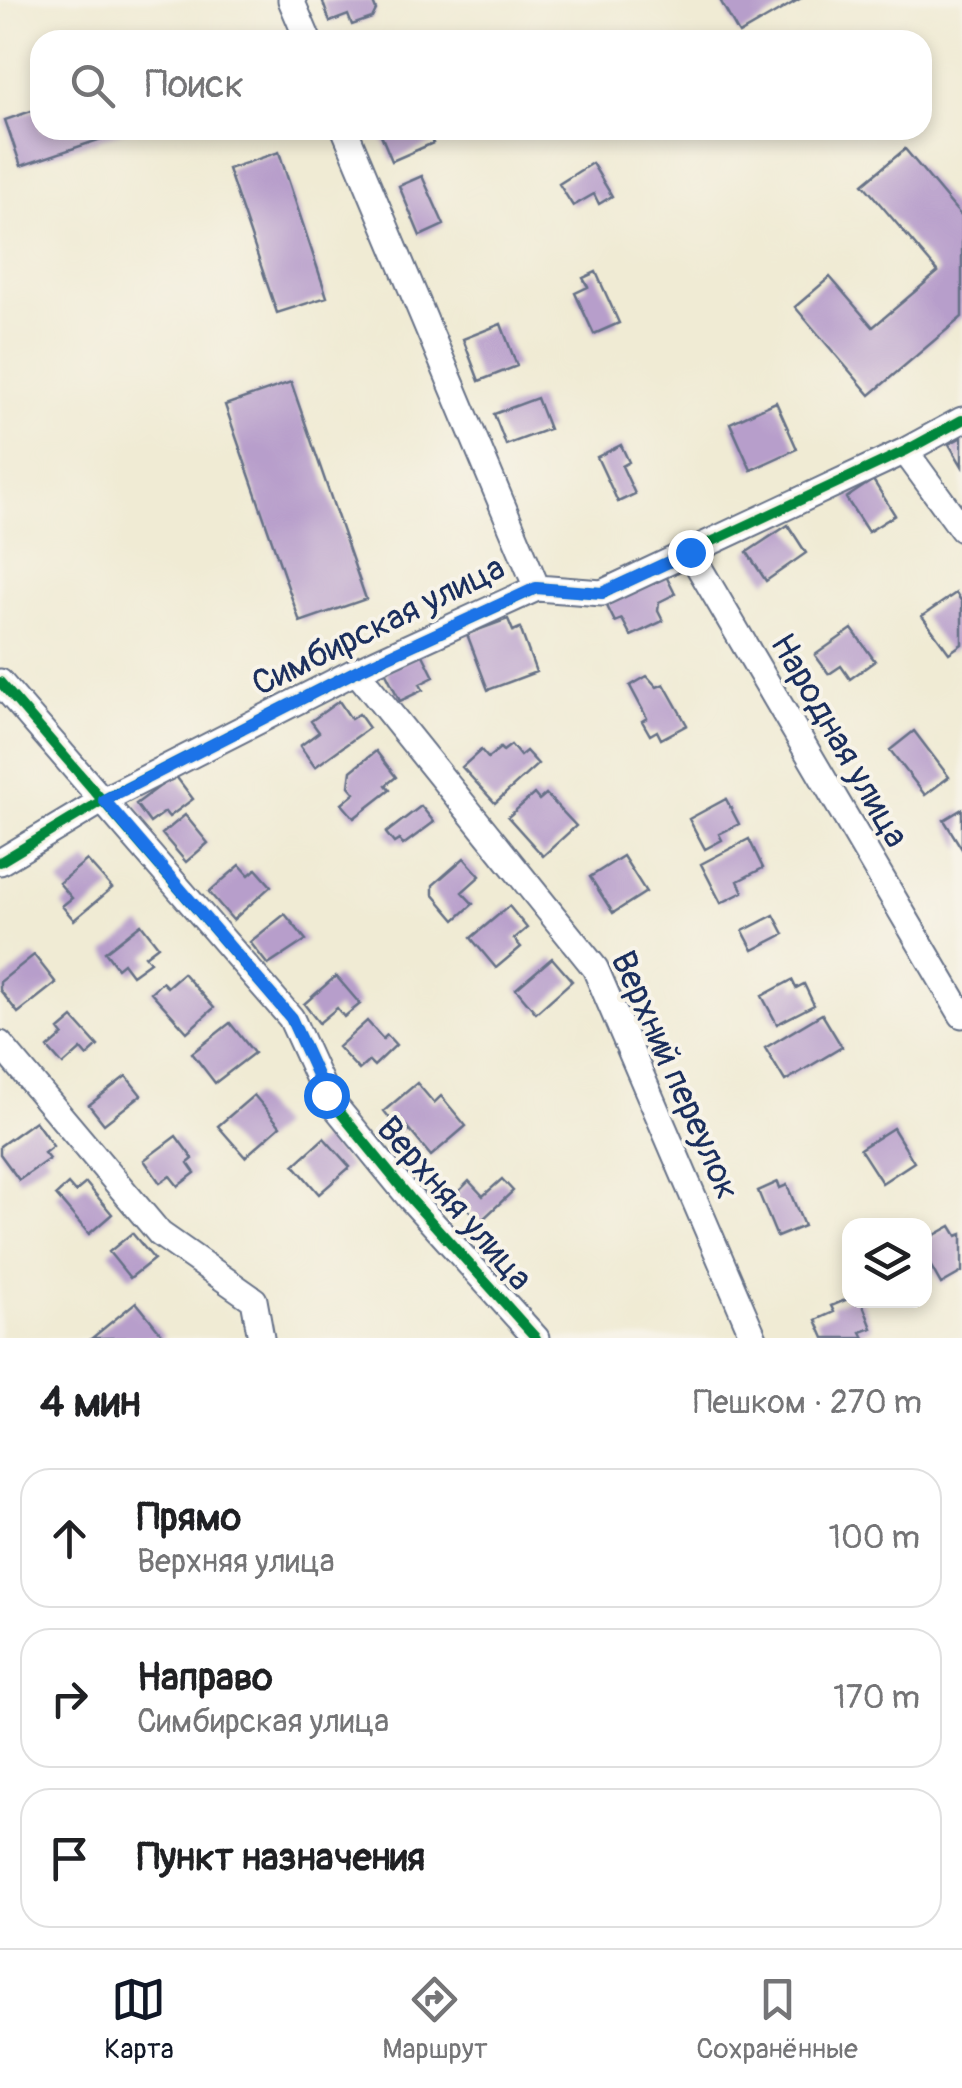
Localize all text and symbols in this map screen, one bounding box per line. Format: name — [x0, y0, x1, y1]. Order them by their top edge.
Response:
search box — [30, 30, 932, 140]
icon: search — [65, 58, 120, 113]
text: Поиск — [145, 61, 244, 109]
route end — [668, 530, 714, 576]
street label: Симбирская улица — [245, 546, 512, 706]
street label: Народная улица — [760, 626, 918, 855]
street label: Верхний переулок — [601, 944, 750, 1207]
route start — [304, 1073, 350, 1119]
street label: Верхняя улица — [367, 1108, 542, 1300]
map controls — [842, 1218, 932, 1308]
button: layers — [842, 1218, 932, 1308]
text: 4 мин — [40, 1377, 141, 1429]
text: Пешком · 270 m — [693, 1383, 922, 1423]
text: Прямо — [137, 1494, 241, 1542]
icon: ahead — [42, 1511, 97, 1566]
text: 100 m — [828, 1518, 920, 1558]
text: Верхняя улица — [137, 1542, 335, 1582]
text: Направо — [137, 1654, 273, 1702]
icon: right — [42, 1671, 97, 1726]
text: 170 m — [833, 1678, 920, 1718]
text: Симбирская улица — [137, 1702, 389, 1742]
icon: arrive — [42, 1831, 97, 1886]
text: Пункт назначения — [137, 1834, 425, 1882]
tab: Карта — [104, 1972, 174, 2067]
tab: Маршрут — [382, 1972, 488, 2067]
tab: Сохранённые — [696, 1972, 858, 2067]

